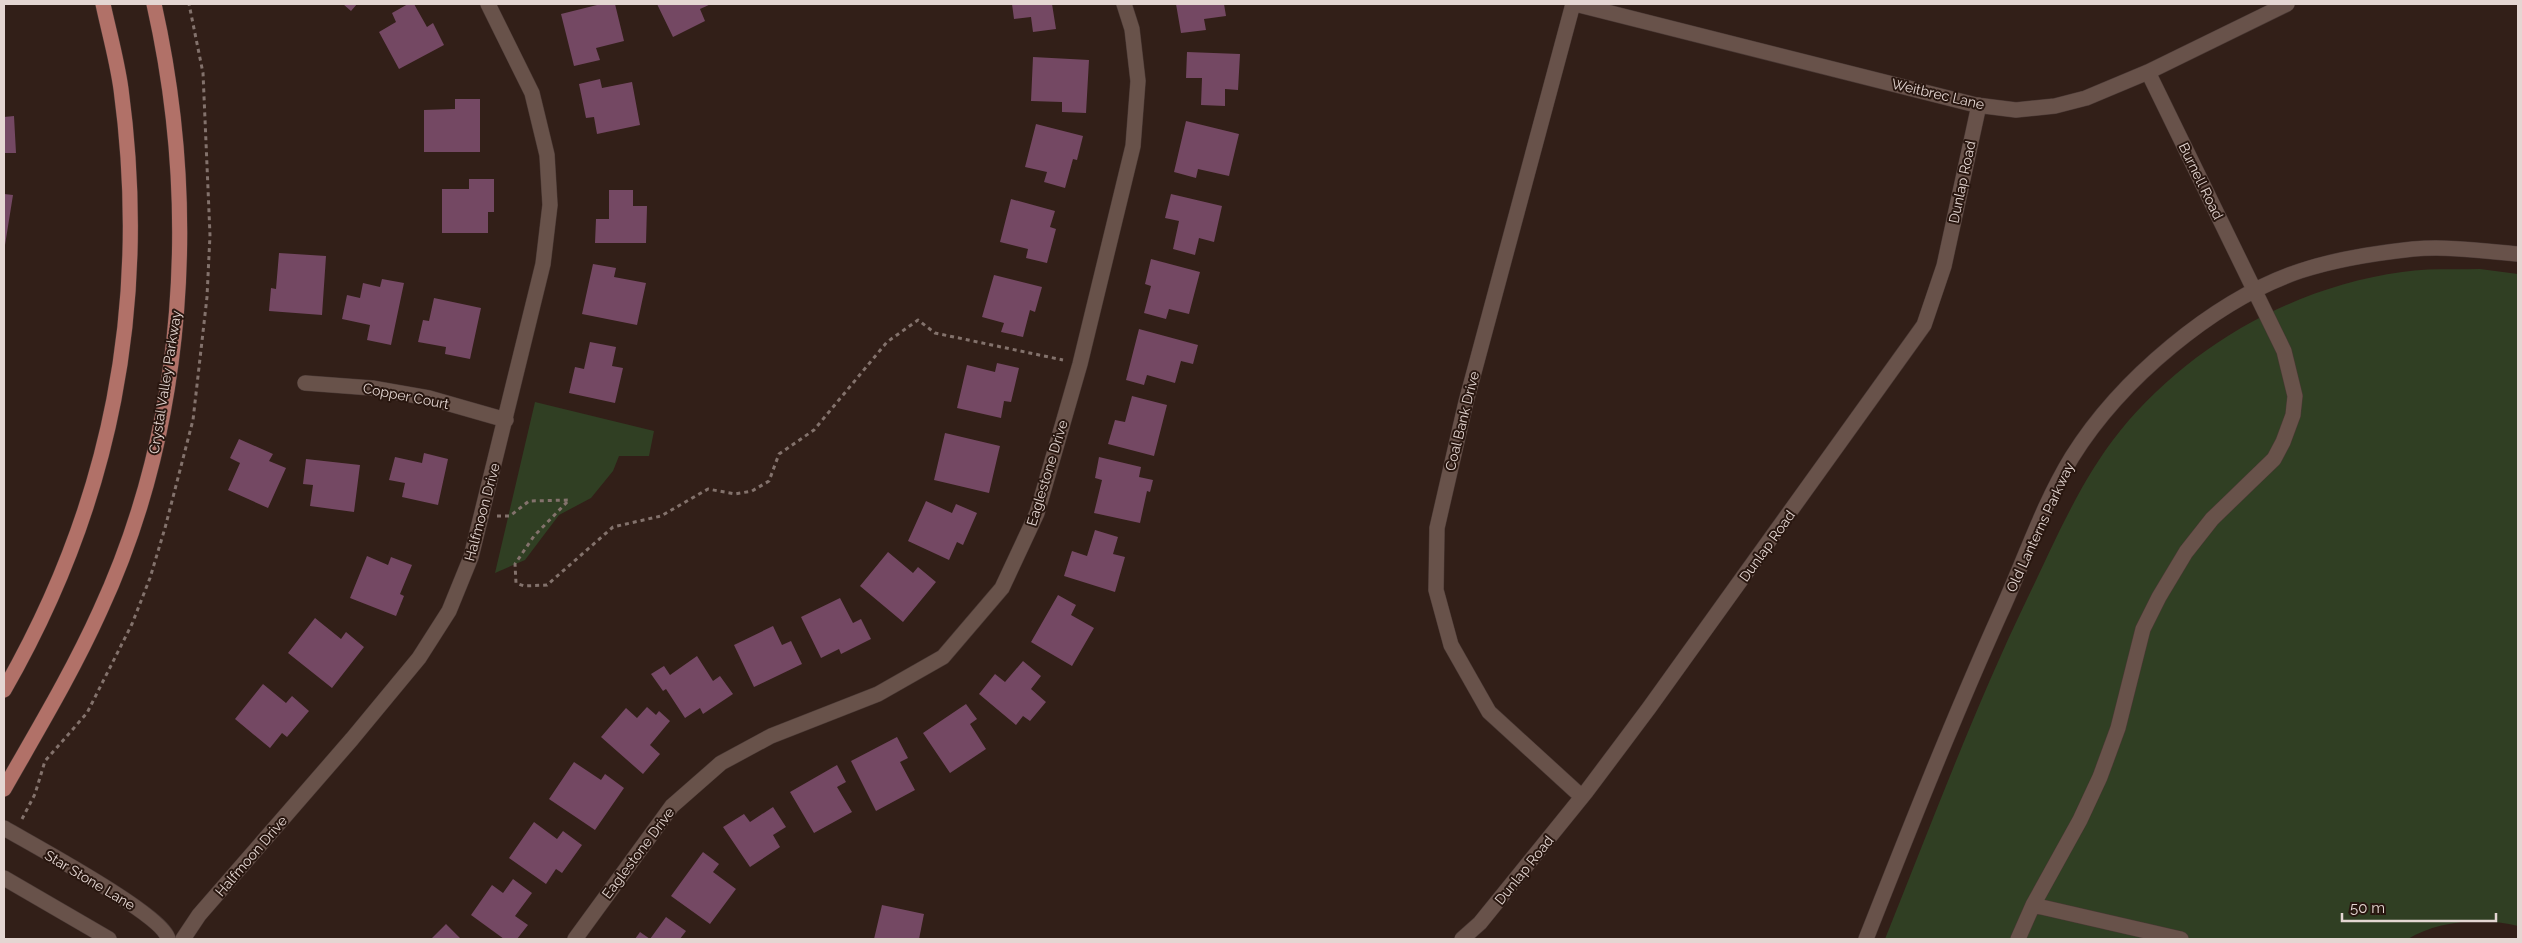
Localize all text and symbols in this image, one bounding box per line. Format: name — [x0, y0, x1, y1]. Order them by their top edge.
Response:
street label: Weitbrec Lane — [1890, 76, 1986, 112]
street label: Dunlap Road — [1945, 139, 1979, 225]
street label: Burnell Road — [2176, 140, 2226, 222]
street label: Crystal Valley Parkway — [146, 309, 184, 455]
street label: Coal Bank Drive — [1442, 370, 1482, 472]
street label: Copper Court — [362, 380, 451, 412]
street label: Eaglestone Drive — [1023, 418, 1071, 528]
street label: Old Lanterns Parkway — [2003, 459, 2077, 594]
street label: Halfmoon Drive — [461, 461, 503, 563]
street label: Dunlap Road — [1736, 507, 1798, 585]
street label: Eaglestone Drive — [599, 804, 677, 902]
street label: Halfmoon Drive — [212, 813, 290, 899]
street label: Dunlap Road — [1491, 832, 1557, 908]
street label: Star Stone Lane — [42, 847, 138, 913]
scale bar — [2342, 890, 2496, 922]
text: 50 m — [2350, 899, 2385, 917]

